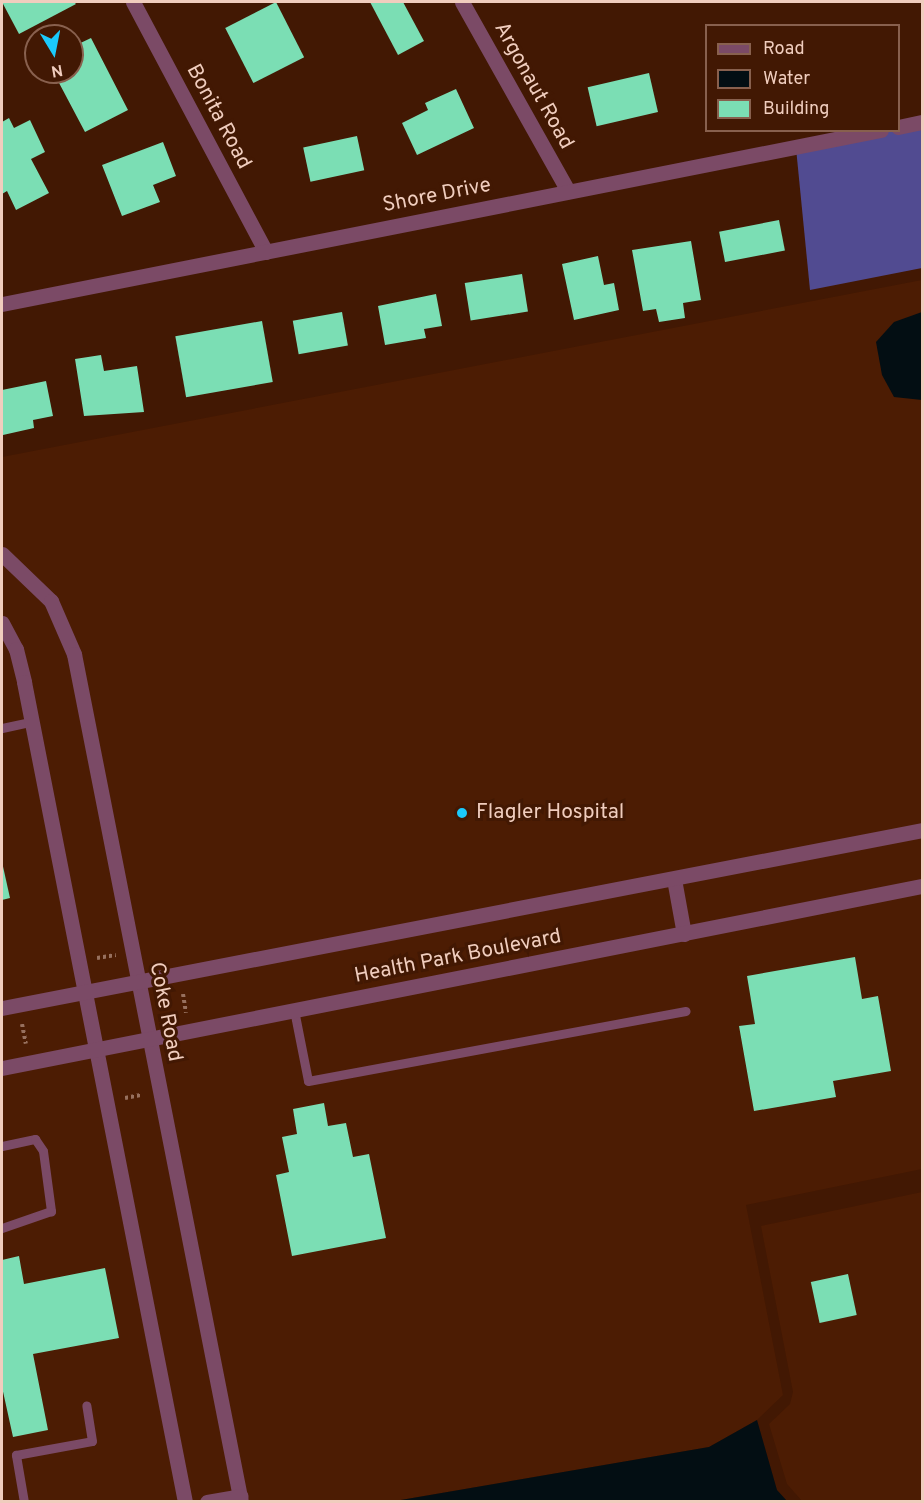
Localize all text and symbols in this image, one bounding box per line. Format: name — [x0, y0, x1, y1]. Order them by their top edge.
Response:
street label: Argonaut Road — [488, 18, 578, 154]
north arrow — [24, 24, 84, 84]
legend — [705, 24, 900, 132]
text: Road — [763, 38, 805, 61]
text: N — [49, 59, 64, 81]
street label: Bonita Road — [180, 60, 256, 174]
text: Water — [763, 68, 810, 91]
text: Building — [763, 98, 829, 121]
street label: Shore Drive — [381, 173, 493, 219]
place label: Flagler Hospital — [476, 800, 624, 826]
marker: Flagler Hospital — [453, 804, 471, 822]
street label: Health Park Boulevard — [353, 925, 563, 989]
street label: Coke Road — [143, 960, 187, 1064]

